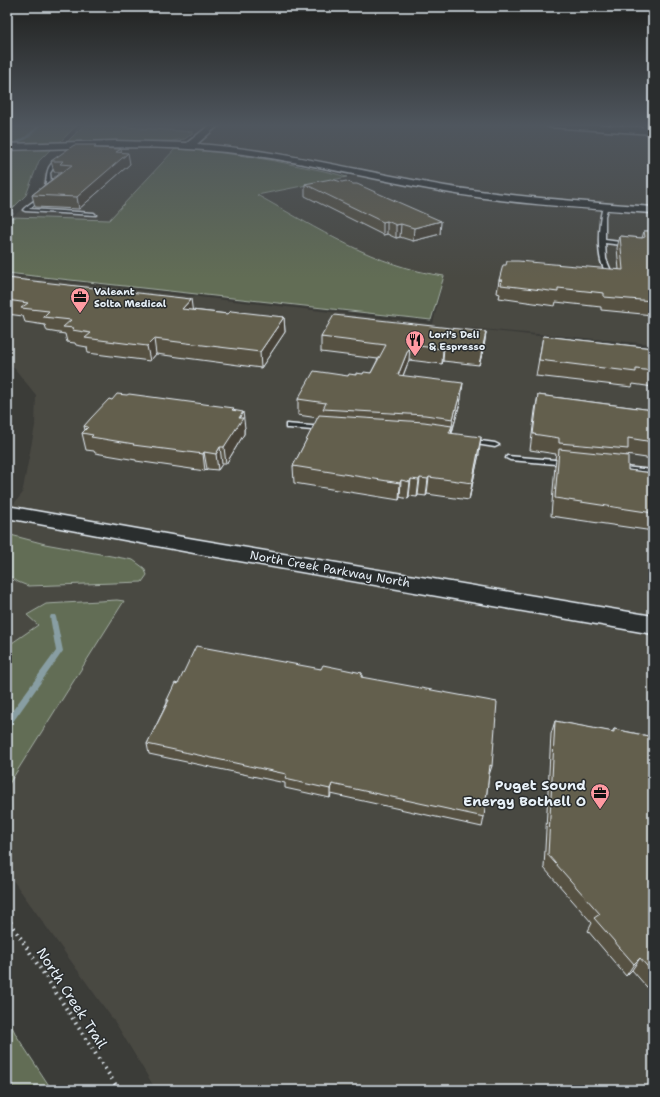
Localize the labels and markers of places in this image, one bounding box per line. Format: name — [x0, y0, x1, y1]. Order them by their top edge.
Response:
place label: Valeant Solta Medical — [94, 285, 167, 310]
office icon: Valeant Solta Medical — [69, 286, 91, 314]
place label: Lori's Deli & Espresso — [429, 328, 486, 353]
restaurant icon: Lori's Deli & Espresso — [404, 329, 426, 357]
place label: Puget Sound Energy Bothell O — [463, 776, 586, 810]
office icon: Puget Sound Energy Bothell O — [589, 782, 611, 810]

